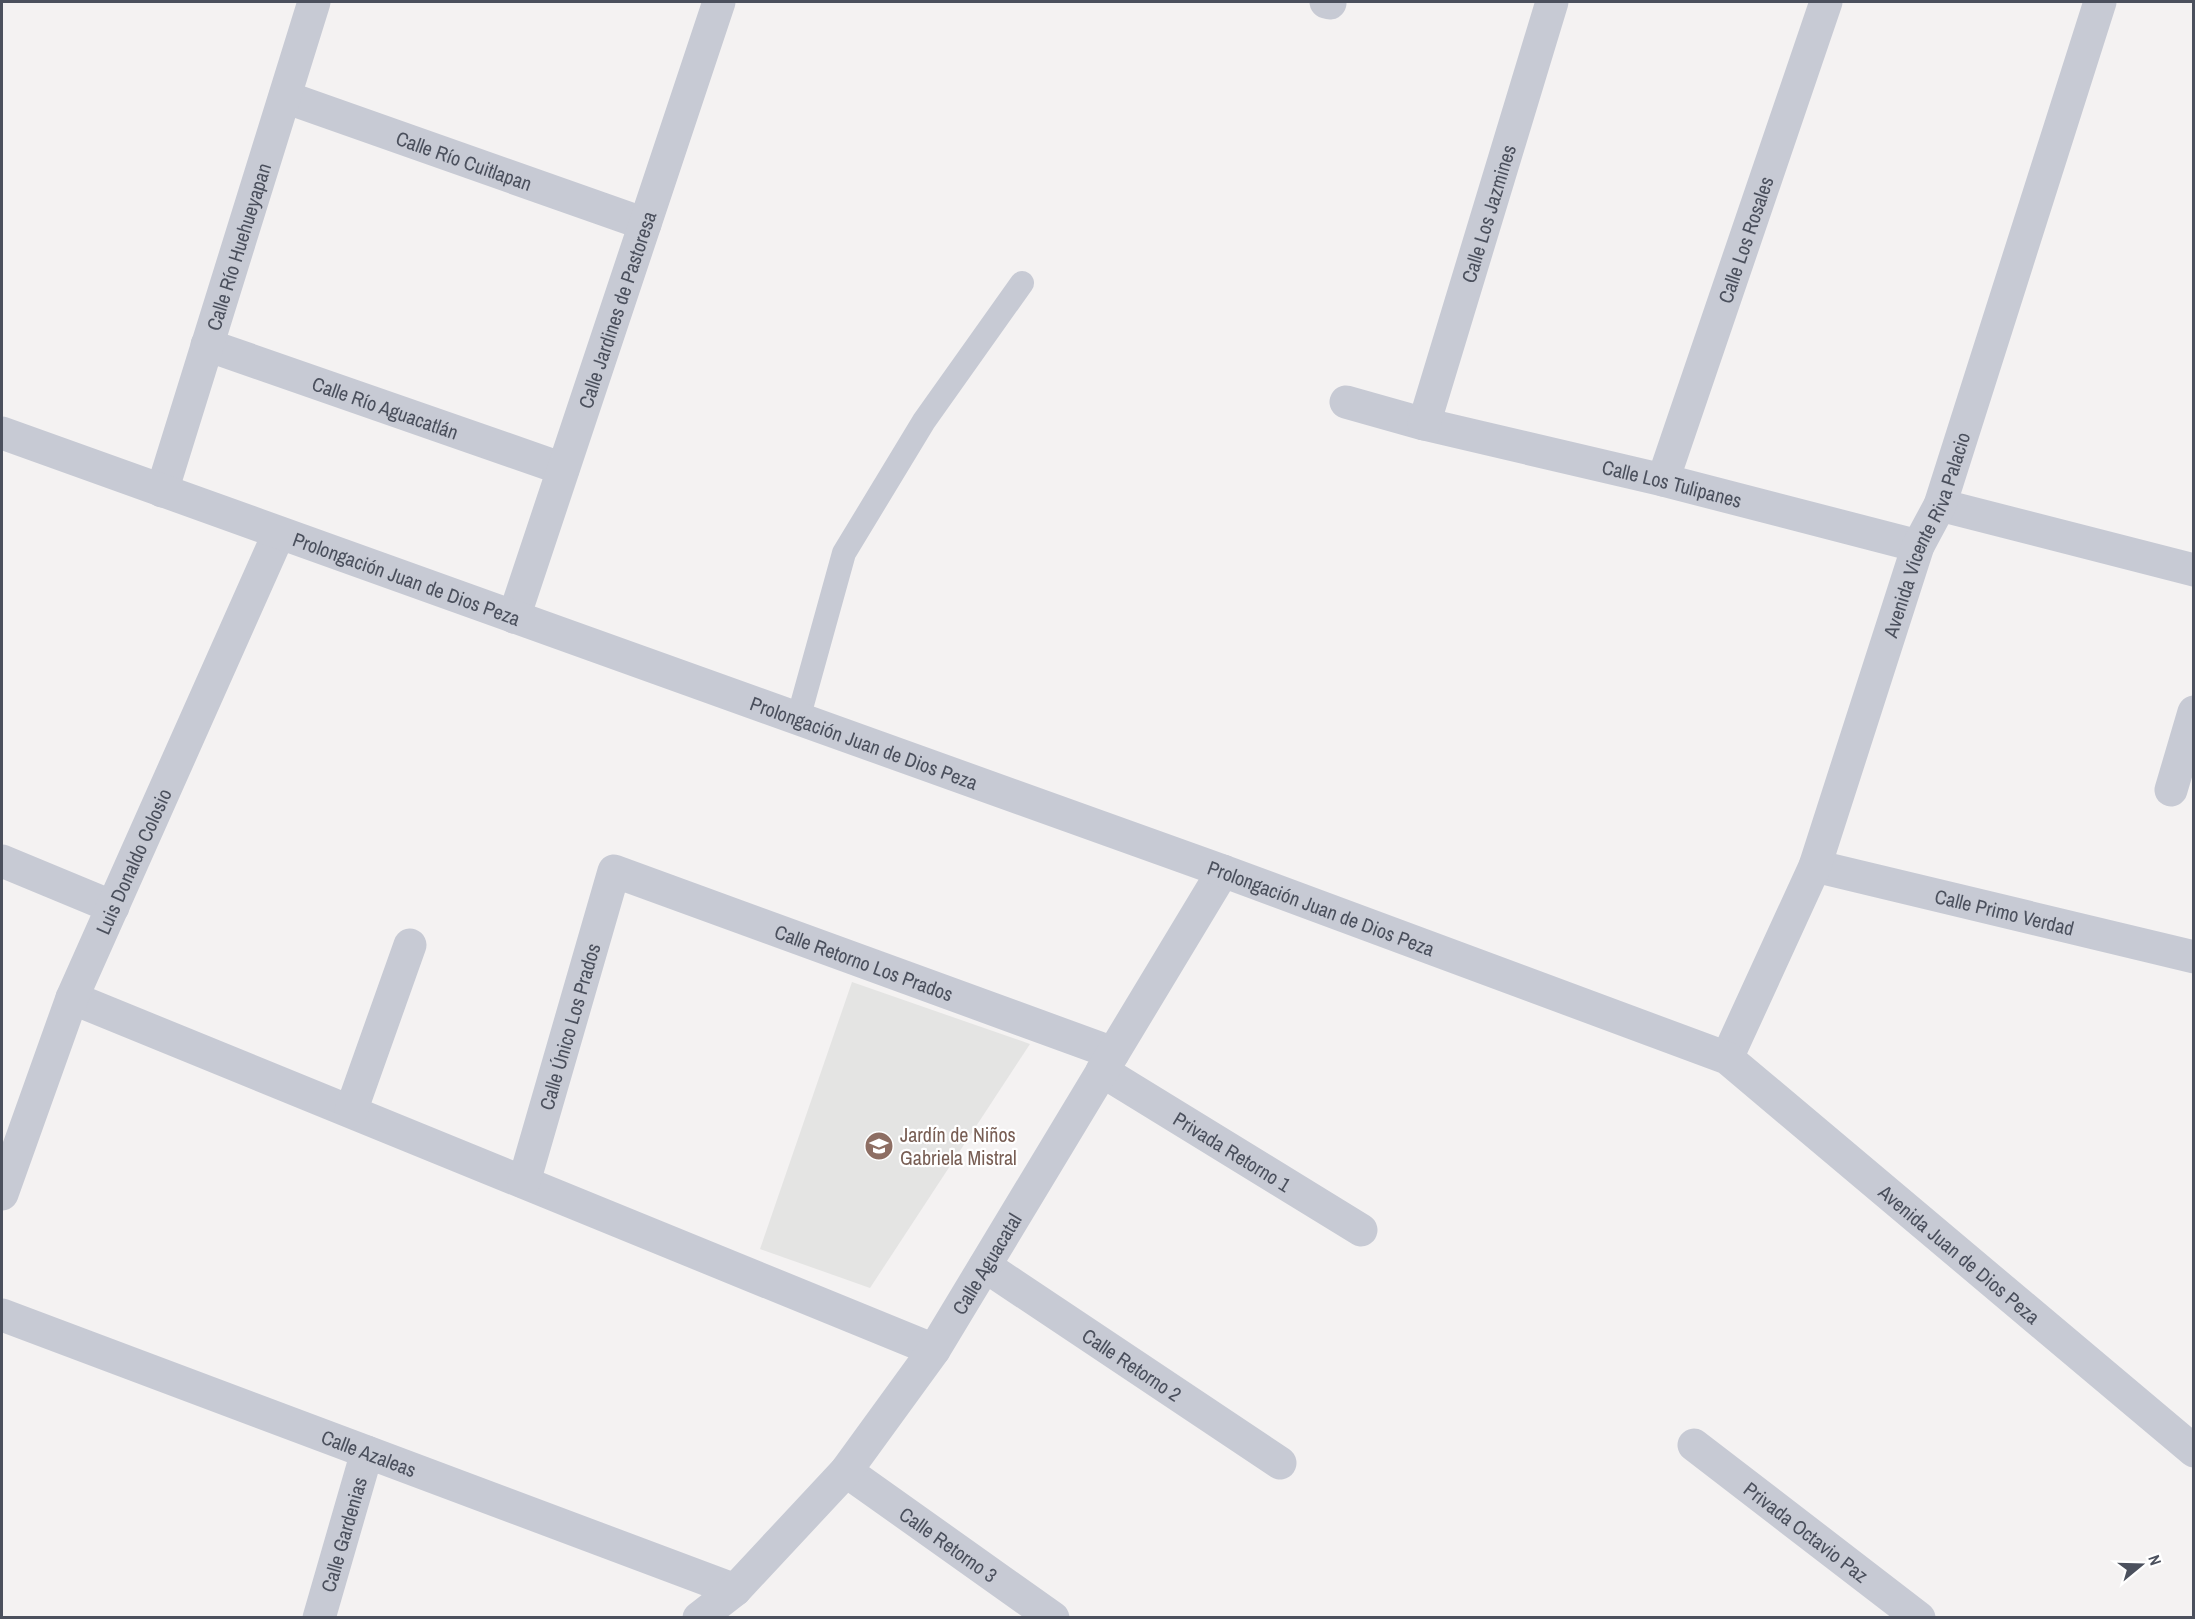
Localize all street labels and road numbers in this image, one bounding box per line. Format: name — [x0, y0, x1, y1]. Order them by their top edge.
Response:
street label: Calle Río Cuitlapan — [393, 124, 536, 197]
street label: Calle Los Jazmines — [1454, 141, 1522, 286]
street label: Calle Río Huehueyapan — [199, 159, 277, 334]
street label: Calle Los Rosales — [1711, 173, 1779, 307]
street label: Calle Jardines de Pastoresa — [571, 208, 662, 412]
street label: Calle Río Aguacatlán — [309, 369, 462, 445]
street label: Avenida Vicente Riva Palacio — [1876, 429, 1976, 642]
street label: Calle Los Tulipanes — [1599, 453, 1745, 513]
street label: Prolongación Juan de Dios Peza — [289, 525, 524, 631]
street label: Prolongación Juan de Dios Peza — [747, 689, 982, 796]
street label: Luis Donaldo Colosio — [89, 784, 177, 938]
street label: Prolongación Juan de Dios Peza — [1204, 853, 1438, 962]
street label: Calle Primo Verdad — [1932, 882, 2077, 941]
street label: Calle Retorno Los Prados — [771, 917, 957, 1007]
street label: Calle Único Los Prados — [532, 940, 606, 1113]
street label: Privada Retorno 1 — [1169, 1105, 1296, 1197]
street label: Avenida Juan de Dios Peza — [1873, 1178, 2046, 1330]
street label: Calle Aguacatal — [945, 1208, 1027, 1319]
street label: Calle Retorno 2 — [1077, 1321, 1187, 1407]
street label: Calle Azaleas — [318, 1423, 420, 1483]
street label: Calle Gardenias — [314, 1474, 373, 1595]
street label: Privada Octavio Paz — [1739, 1475, 1874, 1588]
street label: Calle Retorno 3 — [894, 1500, 1003, 1588]

